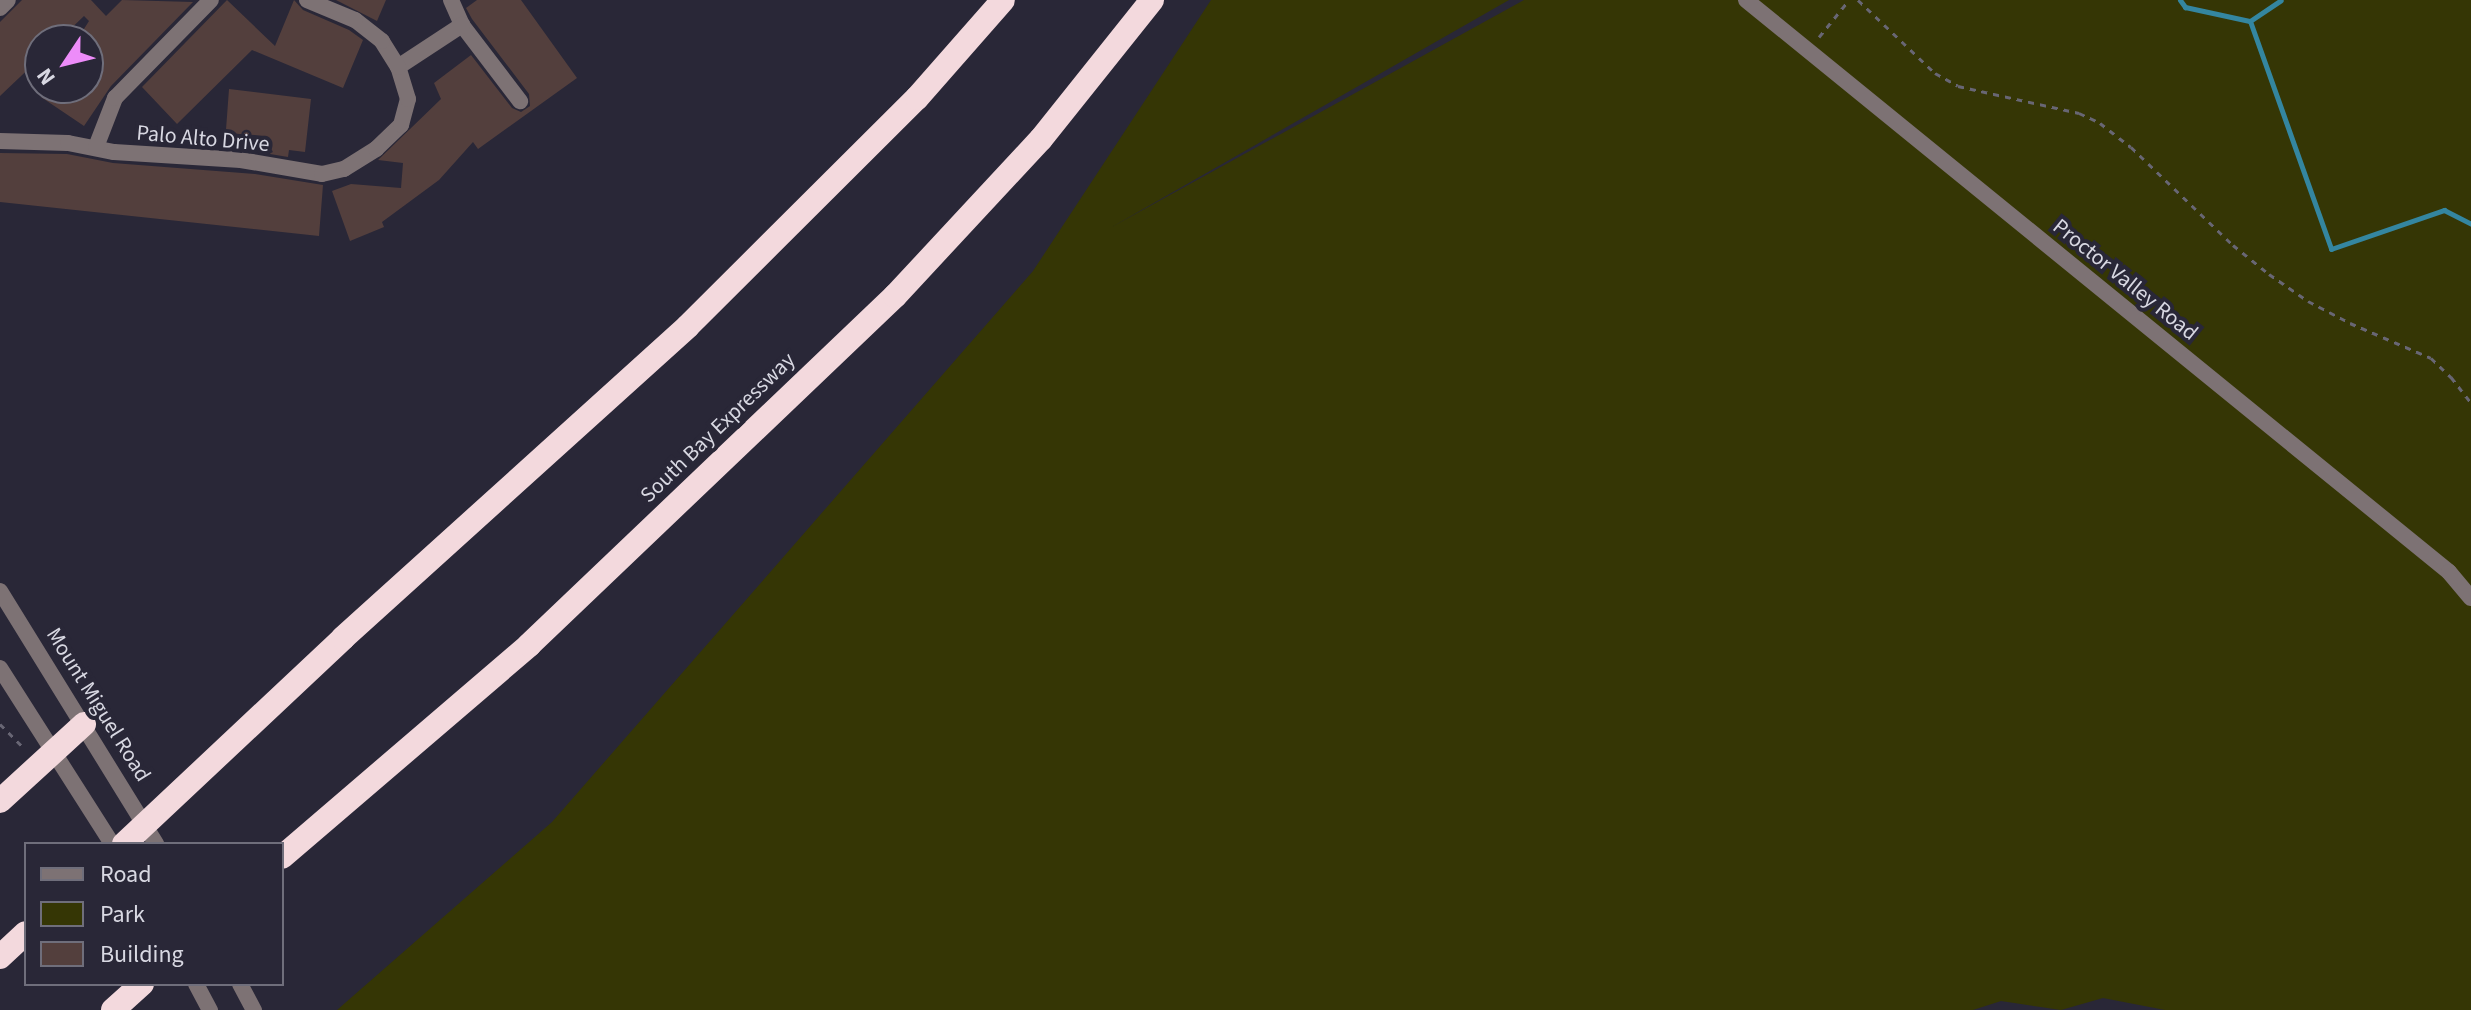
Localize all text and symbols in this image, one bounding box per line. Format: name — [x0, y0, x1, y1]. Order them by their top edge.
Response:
north arrow — [24, 24, 104, 104]
text: N — [29, 61, 63, 92]
street label: Palo Alto Drive — [135, 120, 271, 158]
street label: Proctor Valley Road — [2047, 213, 2203, 347]
street label: South Bay Expressway — [635, 347, 801, 509]
street label: Mount Miguel Road — [40, 623, 156, 787]
legend — [24, 842, 284, 986]
text: Road — [100, 857, 152, 892]
text: Park — [100, 897, 145, 932]
text: Building — [100, 937, 184, 972]

